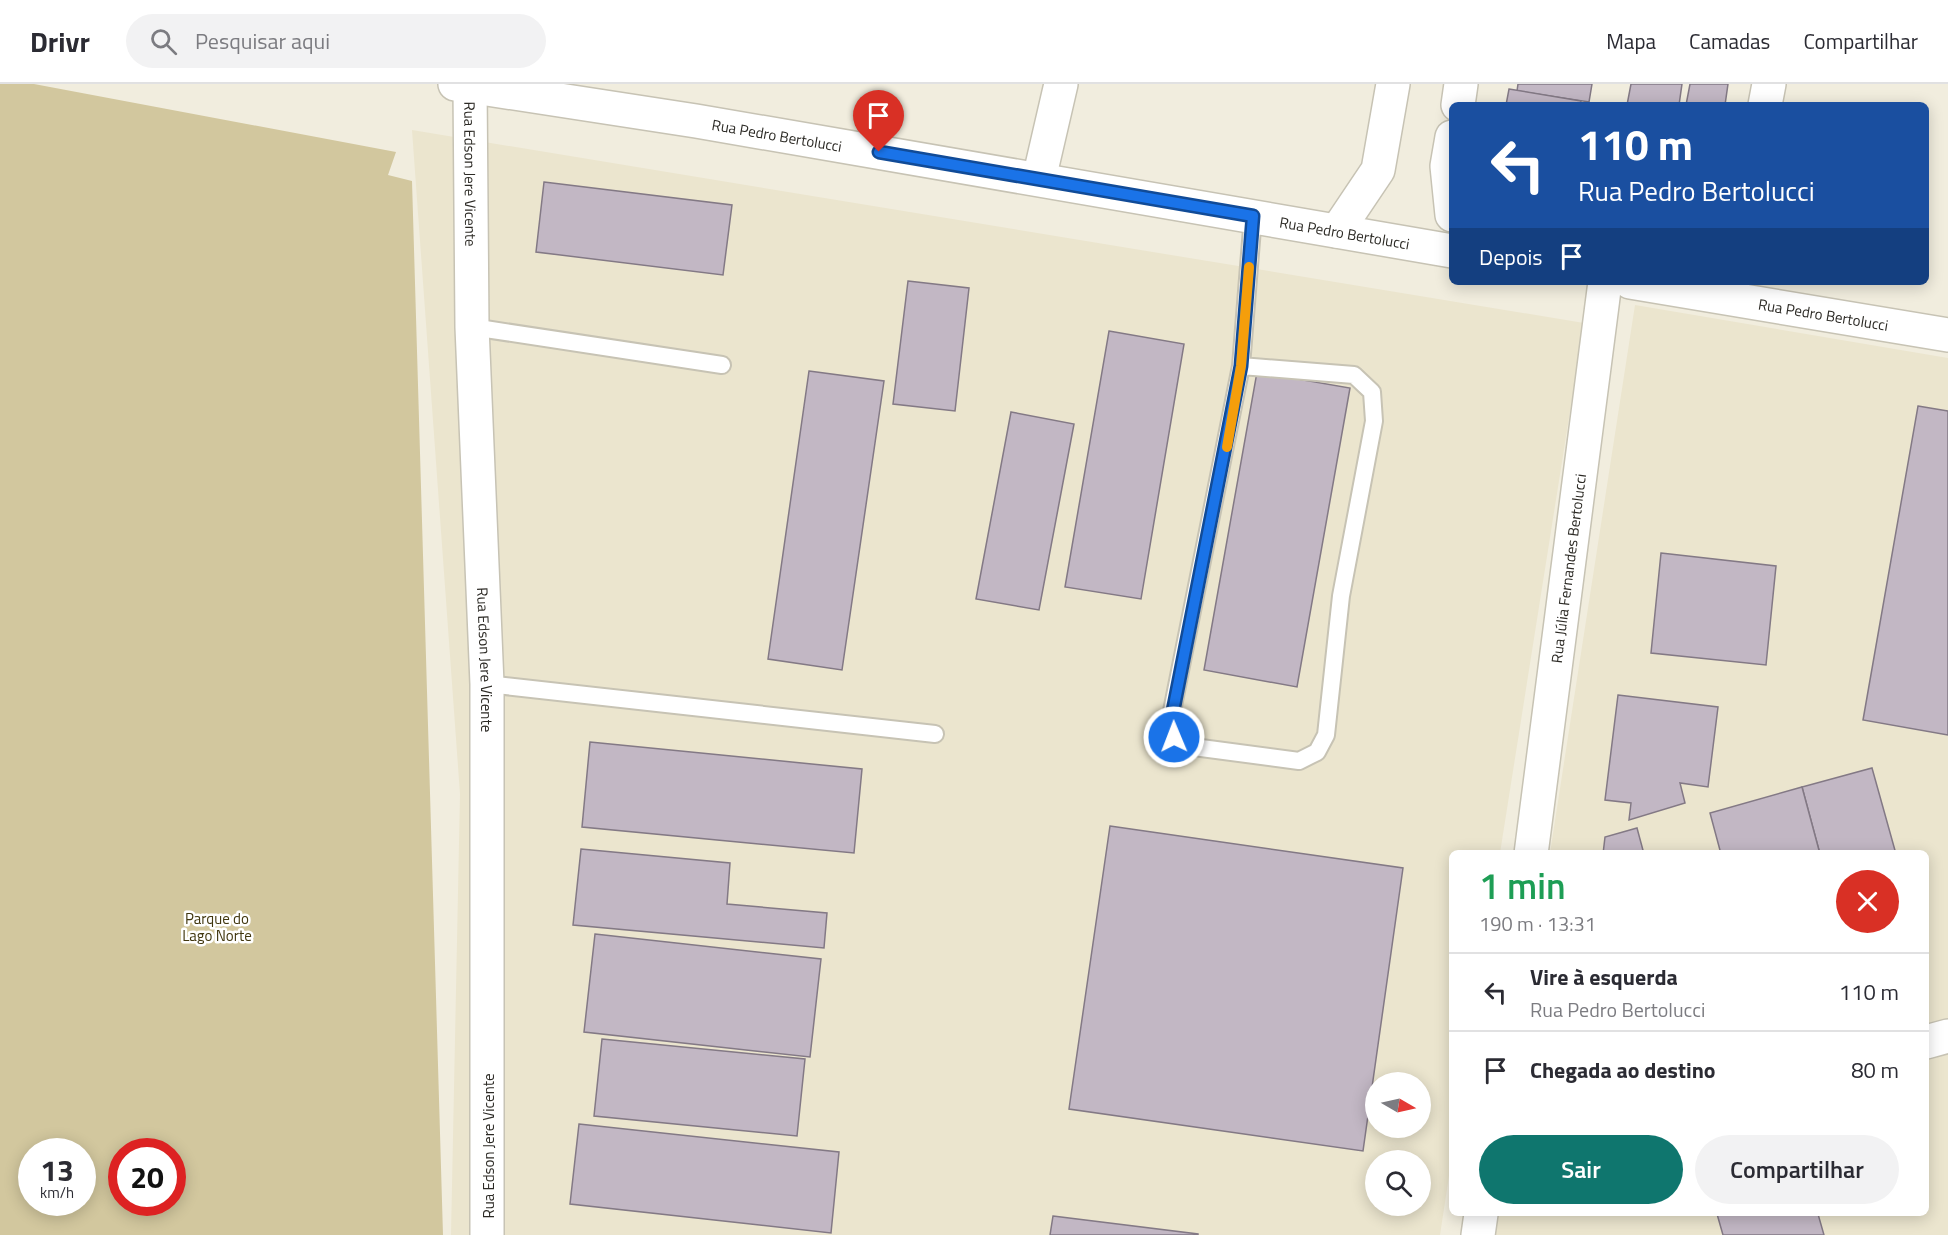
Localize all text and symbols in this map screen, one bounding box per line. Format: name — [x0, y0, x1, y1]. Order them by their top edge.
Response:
search box — [126, 14, 546, 68]
text: Drivr — [30, 20, 90, 63]
text: Pesquisar aqui — [195, 24, 330, 58]
icon: search — [147, 25, 180, 58]
text: Mapa — [1606, 25, 1656, 57]
text: Camadas — [1689, 25, 1770, 57]
text: Compartilhar — [1803, 25, 1918, 57]
pin — [853, 90, 904, 152]
icon: arrive — [862, 99, 895, 132]
street label: Rua Edson Jere Vicente — [459, 101, 483, 247]
street label: Rua Pedro Bertolucci — [710, 112, 844, 157]
text: 110 m — [1578, 112, 1693, 176]
icon: left — [1479, 126, 1557, 204]
text: Rua Pedro Bertolucci — [1578, 170, 1815, 211]
street label: Rua Pedro Bertolucci — [1278, 210, 1411, 255]
text: Depois — [1479, 240, 1543, 274]
icon: arrive — [1555, 240, 1588, 273]
street label: Rua Pedro Bertolucci — [1757, 292, 1890, 336]
street label: Rua Júlia Fernandes Bertolucci — [1544, 472, 1592, 664]
street label: Rua Edson Jere Vicente — [471, 587, 499, 732]
position arrow — [1142, 705, 1206, 769]
text: 1 min — [1479, 858, 1566, 913]
button: close — [1836, 870, 1899, 933]
park label: Parque do Lago Norte — [182, 907, 252, 947]
text: 190 m · 13:31 — [1479, 908, 1596, 939]
text: Vire à esquerda — [1530, 960, 1678, 994]
text: 110 m — [1839, 975, 1899, 1009]
icon: left — [1479, 976, 1512, 1009]
text: Rua Pedro Bertolucci — [1530, 994, 1705, 1025]
text: Chegada ao destino — [1530, 1053, 1716, 1087]
text: 80 m — [1851, 1053, 1899, 1087]
icon: arrive — [1479, 1054, 1512, 1087]
north arrow — [1365, 1072, 1431, 1138]
map controls — [1365, 1072, 1431, 1216]
street label: Rua Edson Jere Vicente — [477, 1074, 500, 1218]
button: Sair — [1479, 1135, 1683, 1204]
button: Compartilhar — [1695, 1135, 1899, 1204]
speed limit sign: 20 — [108, 1138, 186, 1216]
text: 13 — [40, 1147, 74, 1193]
button: search — [1365, 1150, 1431, 1216]
text: km/h — [40, 1181, 74, 1204]

